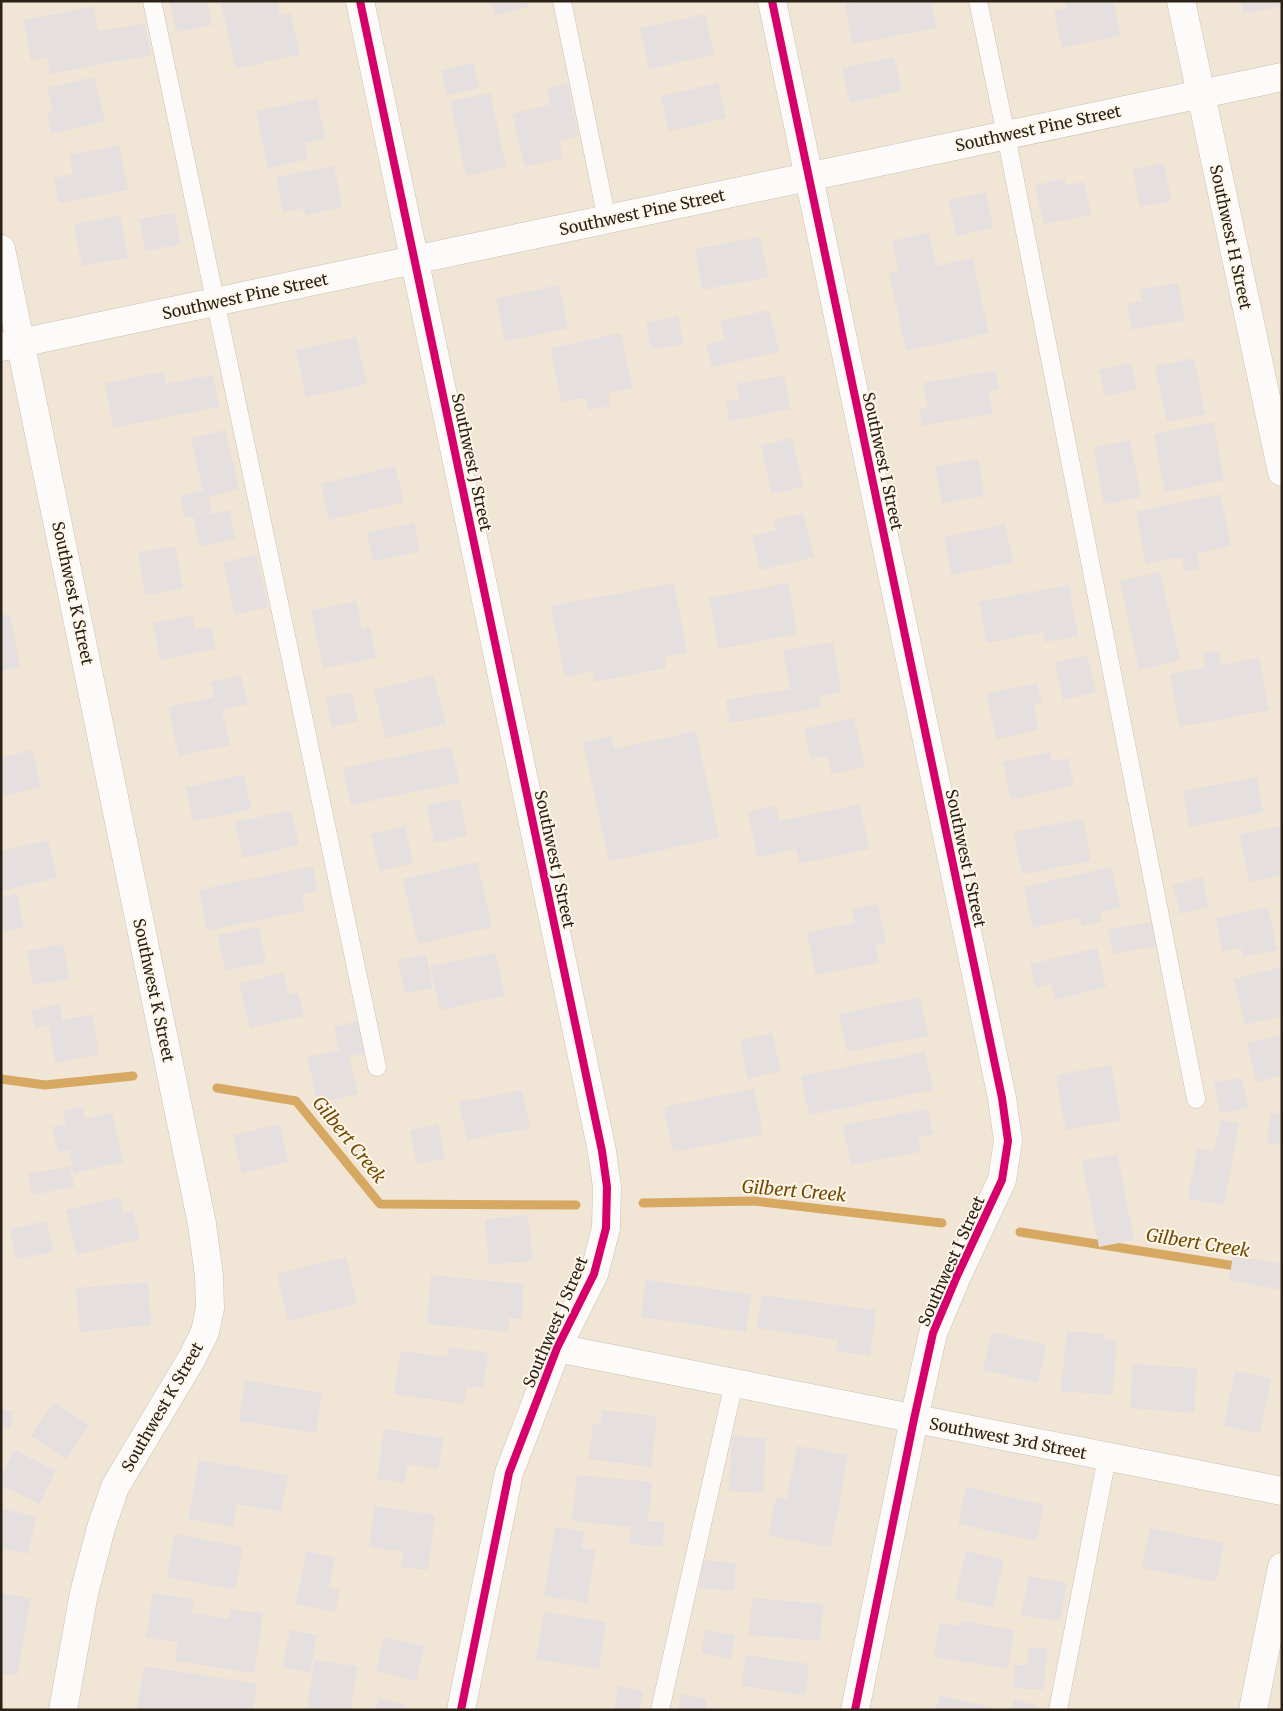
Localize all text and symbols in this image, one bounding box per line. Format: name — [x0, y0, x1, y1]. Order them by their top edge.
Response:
street label: Southwest Pine Street — [953, 100, 1123, 155]
street label: Southwest H Street — [1206, 163, 1256, 312]
street label: Southwest Pine Street — [557, 184, 727, 239]
street label: Southwest Pine Street — [160, 268, 330, 323]
street label: Southwest I Street — [859, 390, 908, 533]
street label: Southwest J Street — [448, 391, 497, 534]
street label: Southwest K Street — [48, 519, 98, 667]
street label: Southwest I Street — [942, 787, 991, 930]
street label: Southwest J Street — [531, 788, 580, 931]
street label: Southwest K Street — [129, 916, 179, 1064]
water label: Gilbert Creek — [308, 1092, 391, 1188]
water label: Gilbert Creek — [741, 1174, 847, 1207]
street label: Southwest I Street — [913, 1192, 989, 1329]
water label: Gilbert Creek — [1145, 1223, 1252, 1262]
street label: Southwest J Street — [518, 1253, 592, 1391]
street label: Southwest K Street — [117, 1338, 208, 1475]
street label: Southwest 3rd Street — [928, 1413, 1089, 1463]

